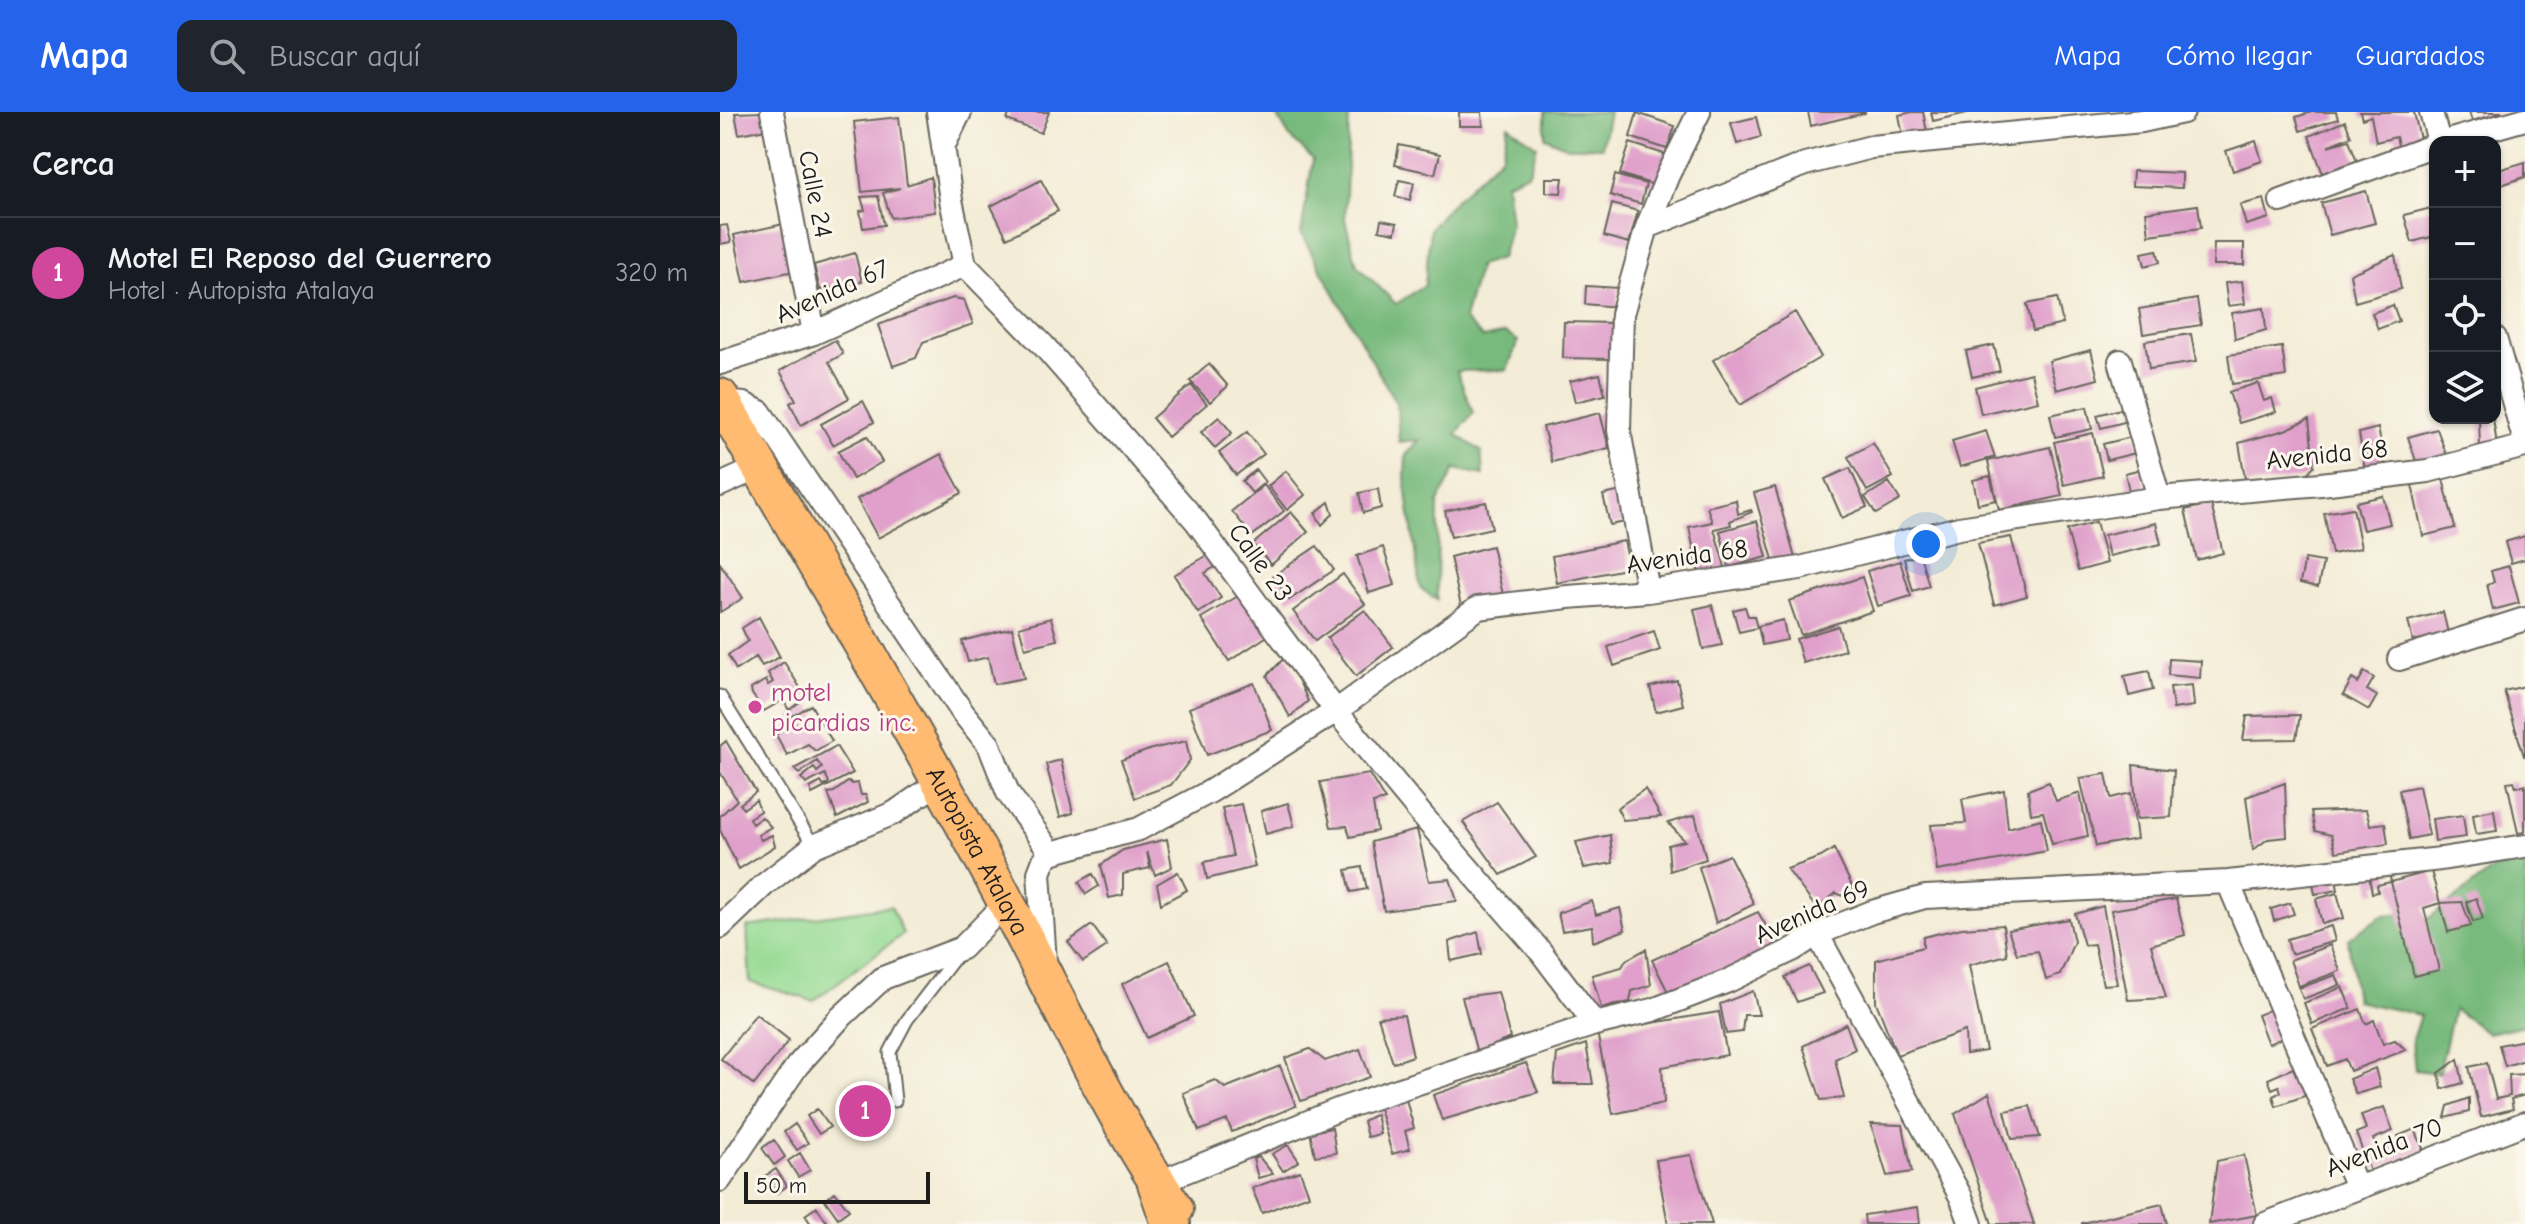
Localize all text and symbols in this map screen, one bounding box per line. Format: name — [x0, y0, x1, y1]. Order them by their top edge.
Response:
search box — [177, 20, 737, 92]
text: Mapa — [40, 34, 129, 78]
icon: search — [205, 34, 249, 78]
text: Buscar aquí — [269, 39, 420, 74]
text: Mapa — [2054, 40, 2121, 72]
text: Cómo llegar — [2165, 40, 2312, 72]
text: Guardados — [2356, 40, 2485, 72]
map controls — [2429, 136, 2501, 424]
button: + — [2429, 136, 2501, 208]
text: Cerca — [32, 144, 115, 184]
street label: Calle 24 — [792, 148, 838, 241]
button: − — [2429, 208, 2501, 280]
text: Motel El Reposo del Guerrero — [108, 241, 492, 276]
street label: Avenida 67 — [771, 254, 894, 330]
text: 1 — [53, 258, 63, 288]
text: 320 m — [615, 258, 688, 288]
text: Hotel · Autopista Atalaya — [108, 276, 375, 306]
button: locate — [2429, 280, 2501, 352]
button: layers — [2429, 352, 2501, 424]
street label: Avenida 68 — [2265, 434, 2389, 476]
street label: Calle 23 — [1222, 518, 1299, 608]
your location — [1906, 524, 1946, 564]
street label: Avenida 68 — [1625, 534, 1750, 580]
place label: motel picardias inc. — [771, 678, 916, 738]
marker: motel picardias inc. — [746, 698, 764, 716]
street label: Autopista Atalaya — [919, 762, 1035, 941]
street label: Avenida 69 — [1750, 873, 1874, 951]
pin: 1 — [839, 1081, 891, 1141]
street label: Avenida 70 — [2322, 1112, 2447, 1184]
scale bar — [744, 1168, 930, 1204]
text: 50 m — [756, 1173, 807, 1199]

